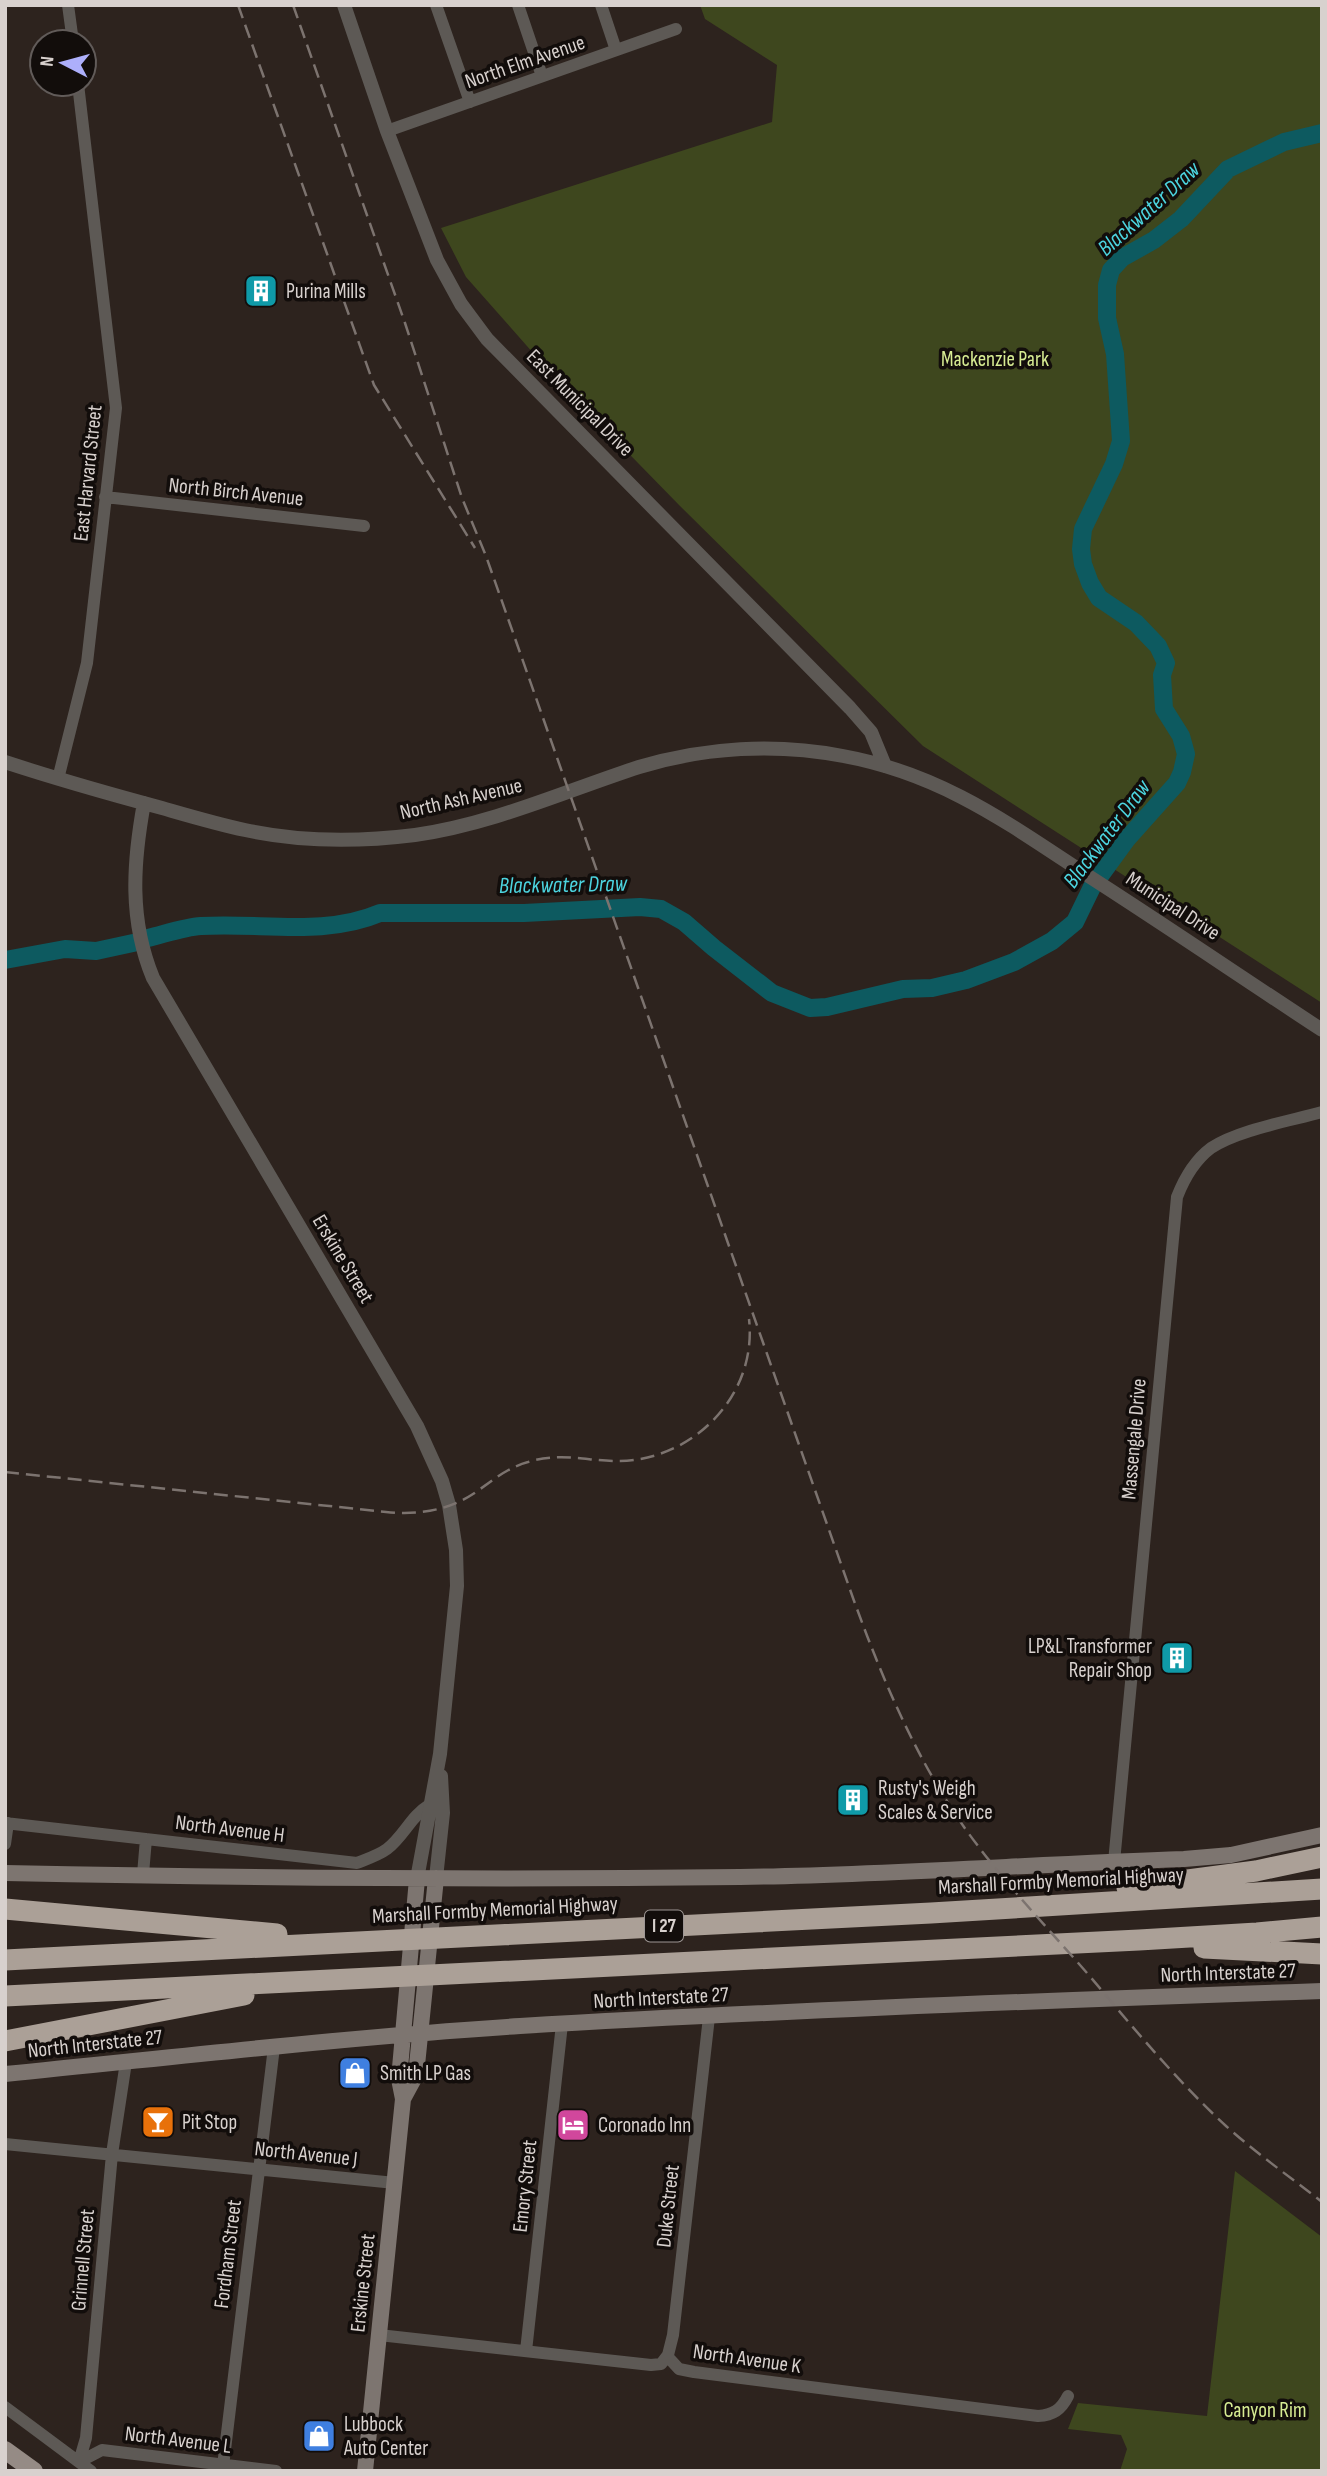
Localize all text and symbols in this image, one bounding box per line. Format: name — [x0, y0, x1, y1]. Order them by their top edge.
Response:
north arrow — [28, 28, 98, 98]
street label: North Elm Avenue — [462, 30, 588, 94]
text: N — [36, 55, 60, 68]
water label: Blackwater Draw — [1092, 155, 1207, 262]
building icon: Purina Mills — [242, 272, 280, 310]
place label: Purina Mills — [286, 279, 366, 304]
street label: East Municipal Drive — [521, 344, 639, 462]
park label: Mackenzie Park — [941, 347, 1049, 372]
street label: East Harvard Street — [68, 404, 108, 542]
street label: North Birch Avenue — [167, 472, 305, 512]
street label: North Ash Avenue — [397, 773, 525, 825]
water label: Blackwater Draw — [1057, 773, 1158, 894]
street label: Municipal Drive — [1121, 866, 1225, 946]
water label: Blackwater Draw — [499, 870, 629, 900]
street label: Erskine Street — [307, 1210, 379, 1308]
street label: Massengale Drive — [1116, 1377, 1152, 1501]
place label: LP&L Transformer Repair Shop — [1028, 1634, 1152, 1683]
building icon: LP&L Transformer Repair Shop — [1158, 1639, 1196, 1677]
place label: Rusty's Weigh Scales & Service — [878, 1776, 993, 1825]
building icon: Rusty's Weigh Scales & Service — [834, 1781, 872, 1819]
street label: North Avenue H — [174, 1810, 286, 1848]
street label: Marshall Formby Memorial Highway — [938, 1862, 1184, 1900]
street label: Marshall Formby Memorial Highway — [372, 1891, 618, 1929]
road number: I 27 — [645, 1910, 683, 1942]
street label: North Interstate 27 — [1160, 1958, 1297, 1988]
street label: North Interstate 27 — [593, 1982, 730, 2014]
street label: North Interstate 27 — [26, 2024, 164, 2063]
shop icon: Smith LP Gas — [336, 2054, 374, 2092]
place label: Smith LP Gas — [380, 2061, 471, 2086]
bar icon: Pit Stop — [139, 2103, 177, 2141]
hotel icon: Coronado Inn — [554, 2106, 592, 2144]
place label: Pit Stop — [182, 2110, 237, 2135]
place label: Coronado Inn — [598, 2113, 691, 2138]
street label: North Avenue J — [253, 2136, 359, 2172]
street label: Emory Street — [508, 2139, 542, 2233]
street label: Duke Street — [651, 2163, 685, 2249]
street label: Fordham Street — [209, 2198, 247, 2310]
street label: Grinnell Street — [66, 2208, 100, 2312]
street label: Erskine Street — [345, 2233, 381, 2333]
street label: North Avenue K — [691, 2339, 803, 2379]
park label: Canyon Rim — [1224, 2398, 1306, 2423]
place label: Lubbock Auto Center — [343, 2412, 428, 2461]
shop icon: Lubbock Auto Center — [300, 2417, 338, 2455]
street label: North Avenue L — [123, 2421, 233, 2459]

